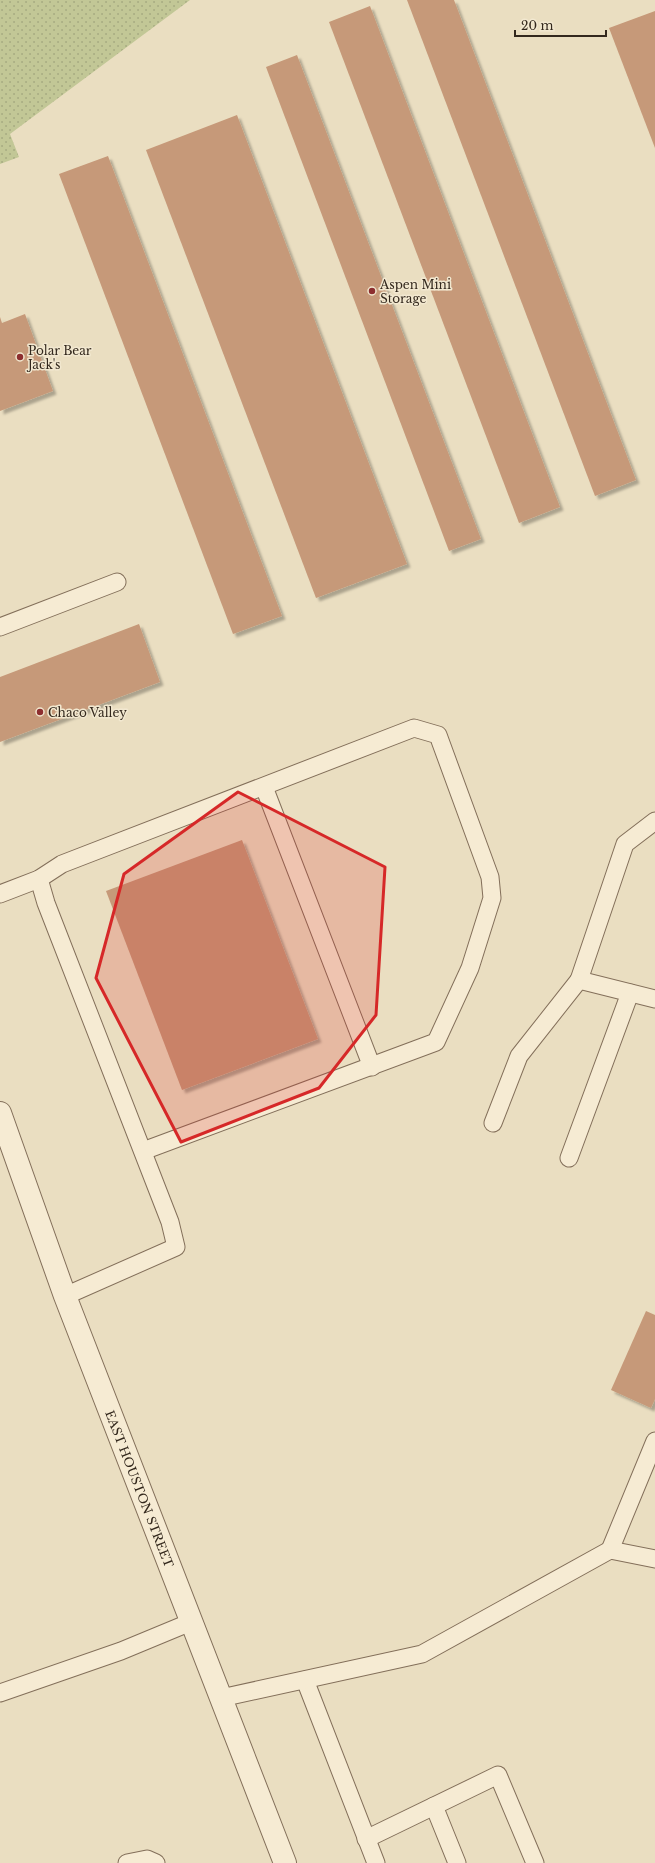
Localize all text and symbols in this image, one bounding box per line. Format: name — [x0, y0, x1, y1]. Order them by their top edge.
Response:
scale bar — [515, 12, 606, 38]
text: 20 m — [521, 18, 553, 33]
place label: Aspen Mini Storage — [379, 277, 451, 306]
marker: Aspen Mini Storage — [367, 286, 377, 296]
place label: Polar Bear Jack's — [26, 343, 92, 372]
marker: Polar Bear Jack's — [15, 352, 25, 362]
place label: Chaco Valley — [48, 705, 127, 720]
marker: Chaco Valley — [35, 707, 45, 717]
street label: EAST HOUSTON STREET — [103, 1408, 177, 1570]

